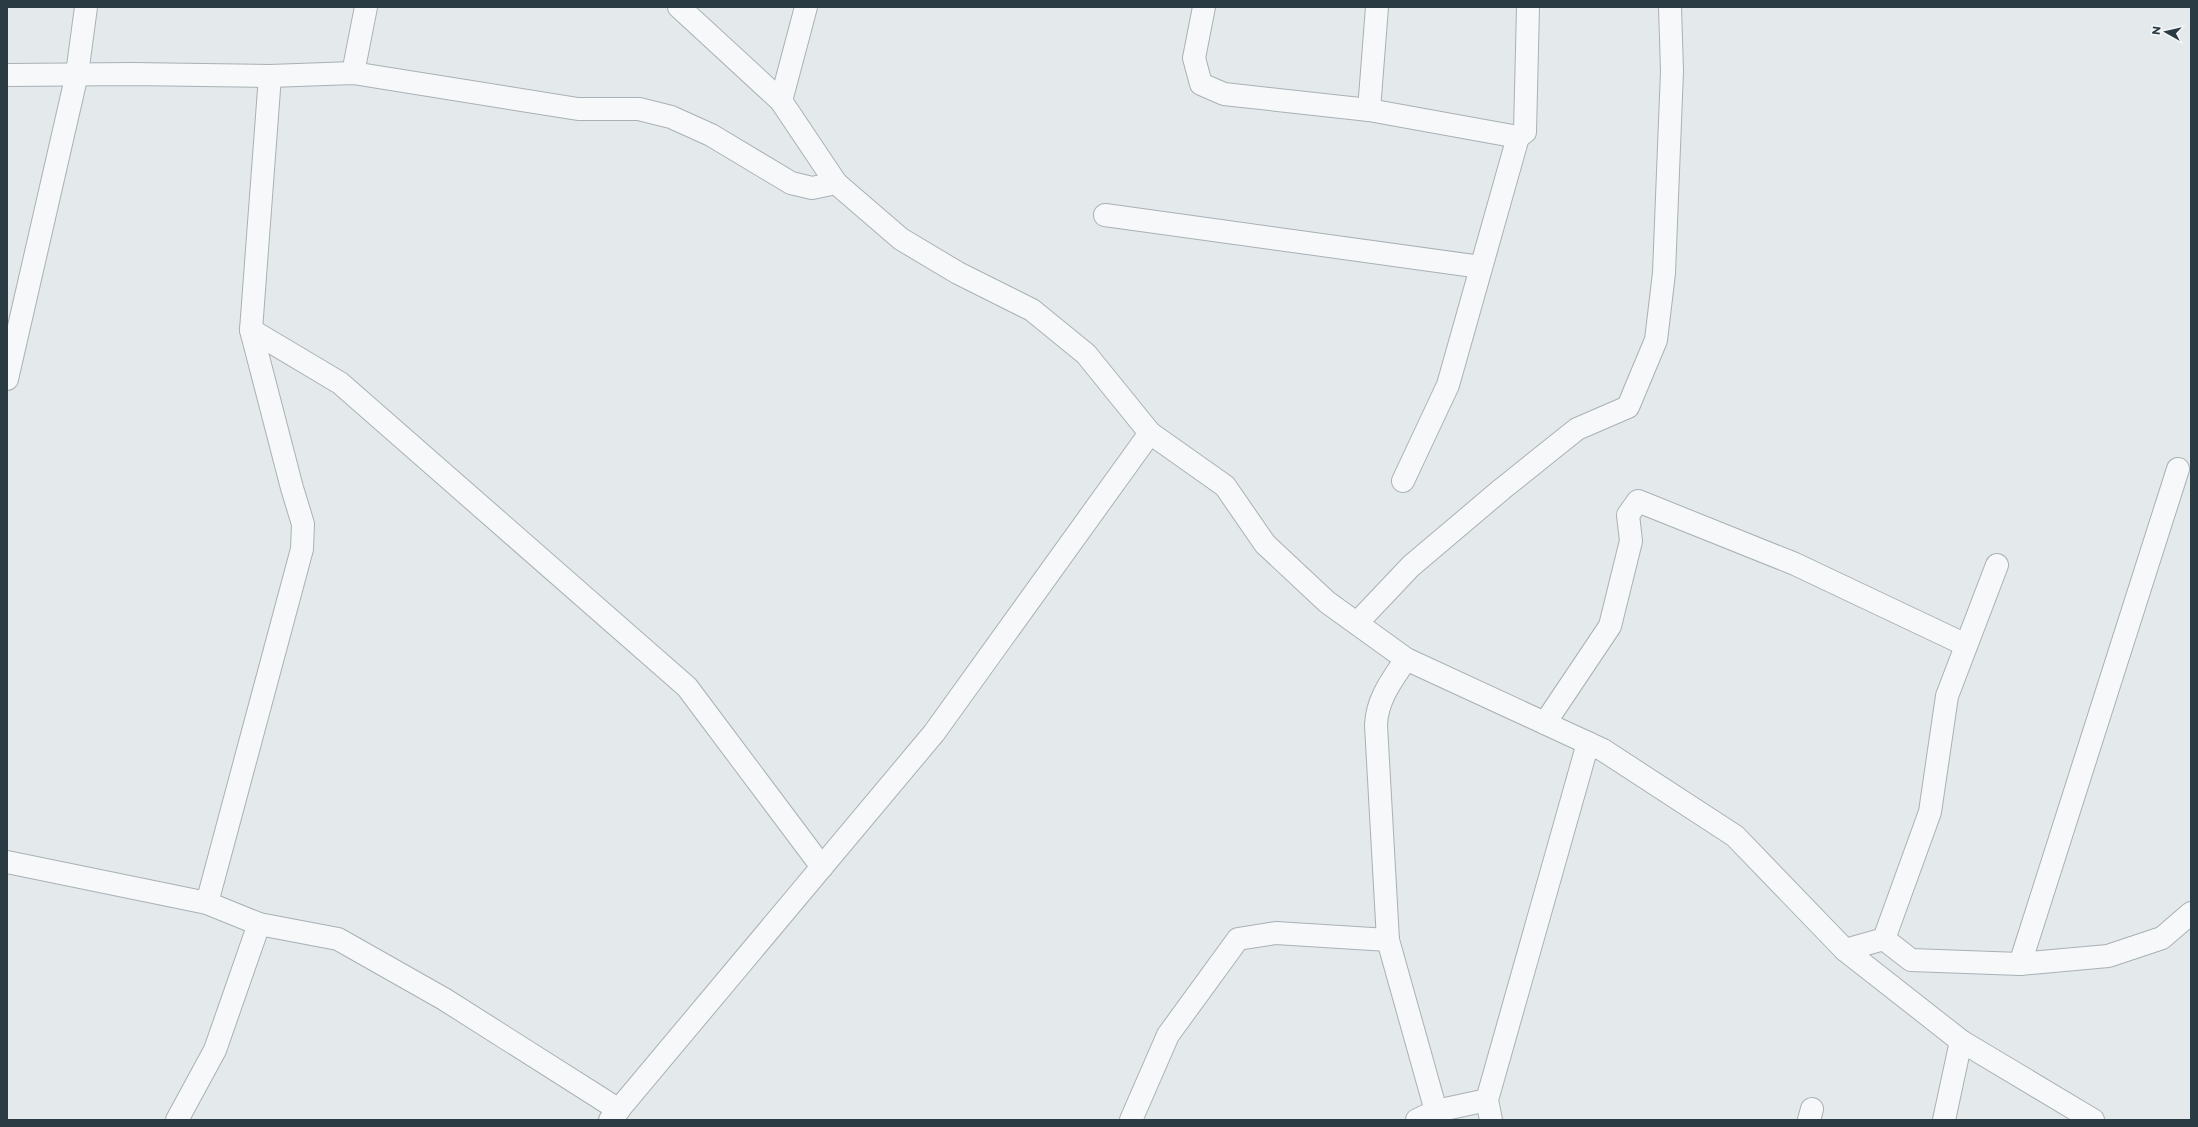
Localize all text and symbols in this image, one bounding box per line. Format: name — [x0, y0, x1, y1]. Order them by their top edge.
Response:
north arrow — [2146, 12, 2186, 52]
text: N — [2149, 25, 2164, 36]

